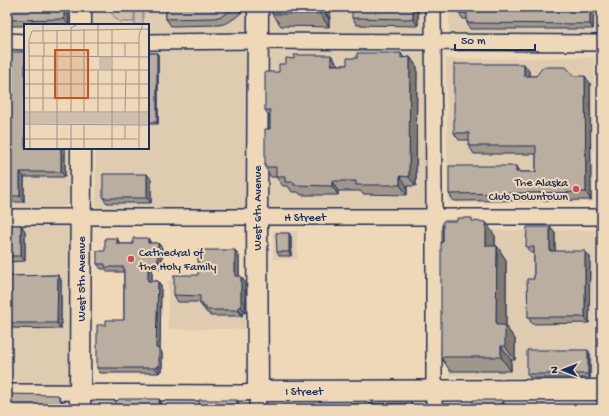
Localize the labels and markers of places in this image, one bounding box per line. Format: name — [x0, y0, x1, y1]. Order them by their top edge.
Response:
place label: The Alaska Club Downtown — [489, 177, 568, 205]
marker: The Alaska Club Downtown — [571, 184, 581, 194]
place label: Cathedral of the Holy Family — [138, 247, 216, 275]
marker: Cathedral of the Holy Family — [126, 254, 136, 264]

